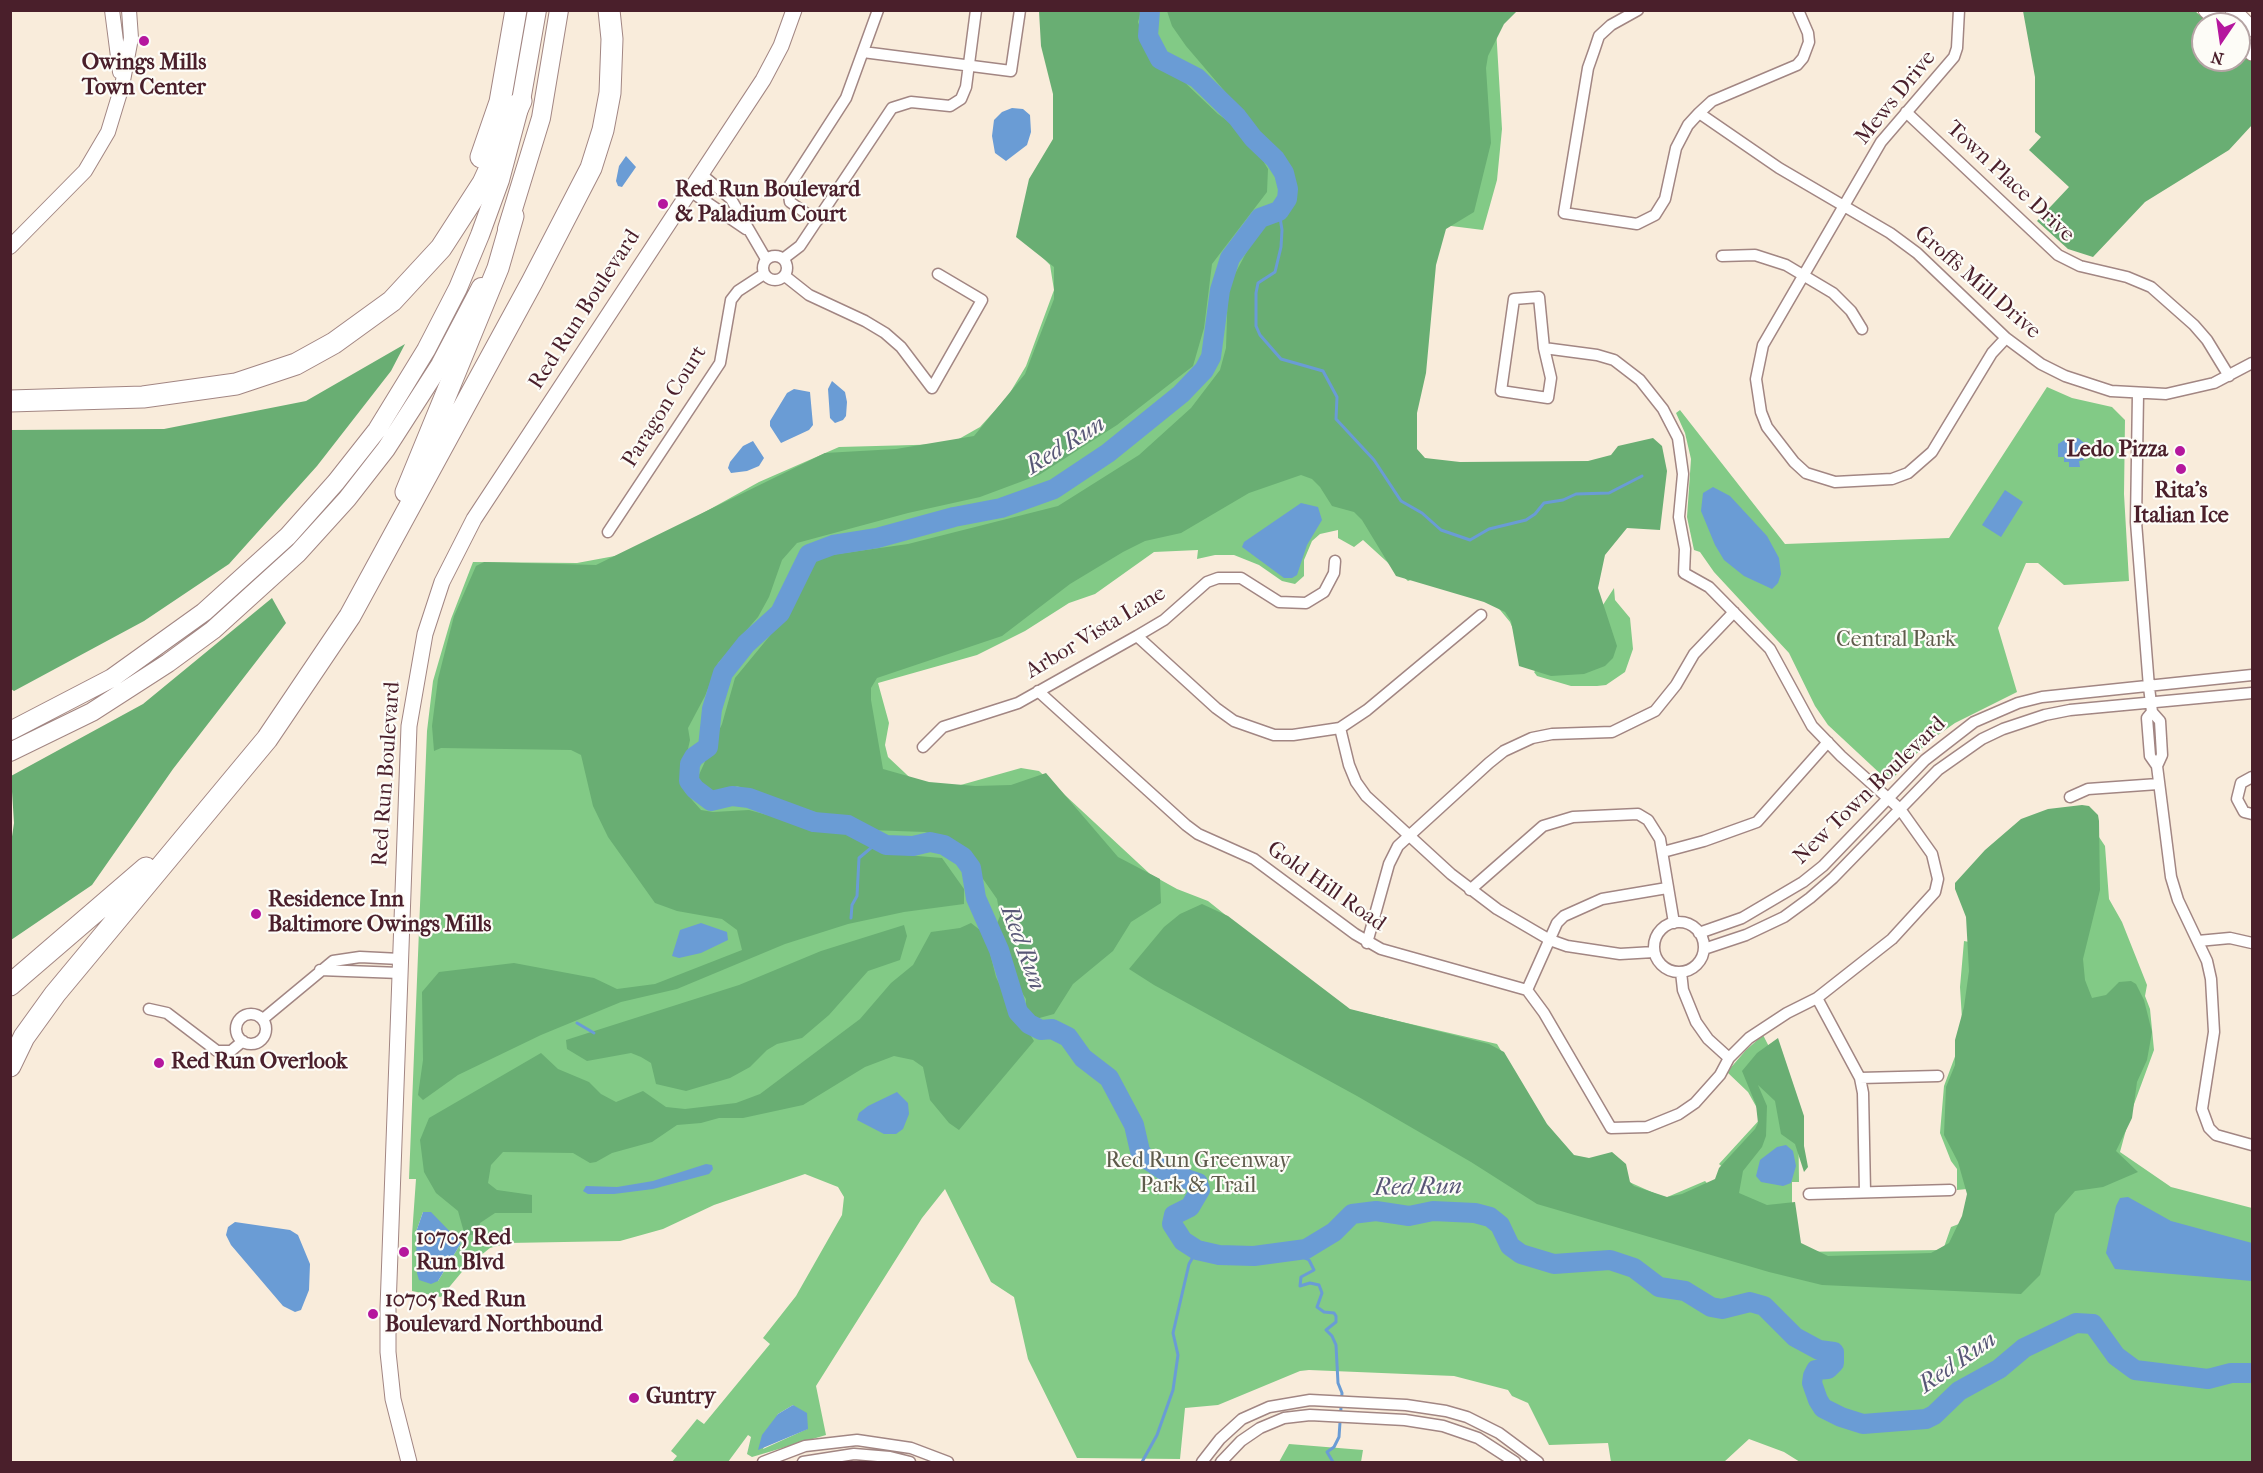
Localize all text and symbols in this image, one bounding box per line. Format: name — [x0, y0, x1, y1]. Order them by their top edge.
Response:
north arrow — [2191, 12, 2251, 72]
marker: Owings Mills Town Center — [137, 34, 151, 48]
street label: Mews Drive — [1850, 46, 1942, 150]
text: N — [2209, 47, 2225, 69]
place label: Owings Mills Town Center — [82, 51, 206, 102]
street label: Town Place Drive — [1940, 116, 2080, 248]
place label: Red Run Boulevard & Paladium Court — [675, 178, 860, 230]
marker: Red Run Boulevard & Paladium Court — [656, 197, 670, 211]
street label: Groffs Mill Drive — [1908, 221, 2046, 345]
street label: Red Run Boulevard — [524, 225, 646, 395]
street label: Paragon Court — [617, 341, 713, 473]
water label: Red Run — [1021, 410, 1111, 482]
place label: Ledo Pizza — [2066, 438, 2168, 464]
marker: Ledo Pizza — [2173, 444, 2187, 458]
marker: Rita's Italian Ice — [2174, 462, 2188, 476]
place label: Rita's Italian Ice — [2133, 479, 2229, 530]
street label: Arbor Vista Lane — [1021, 581, 1171, 685]
park label: Central Park — [1836, 628, 1956, 654]
street label: Red Run Boulevard — [367, 681, 407, 867]
street label: New Town Boulevard — [1788, 711, 1952, 871]
street label: Gold Hill Road — [1262, 836, 1390, 938]
place label: Residence Inn Baltimore Owings Mills — [268, 888, 491, 939]
water label: Red Run — [993, 902, 1051, 994]
marker: Residence Inn Baltimore Owings Mills — [249, 907, 263, 921]
place label: Red Run Overlook — [171, 1050, 347, 1076]
marker: Red Run Overlook — [152, 1056, 166, 1070]
park label: Red Run Greenway Park & Trail — [1105, 1149, 1291, 1200]
water label: Red Run — [1374, 1173, 1462, 1203]
place label: 10705 Red Run Blvd — [416, 1226, 511, 1278]
marker: 10705 Red Run Blvd — [397, 1245, 411, 1259]
place label: 10705 Red Run Boulevard Northbound — [385, 1288, 602, 1340]
marker: 10705 Red Run Boulevard Northbound — [366, 1307, 380, 1321]
water label: Red Run — [1914, 1326, 2002, 1400]
place label: Guntry — [646, 1385, 716, 1411]
marker: Guntry — [627, 1391, 641, 1405]

